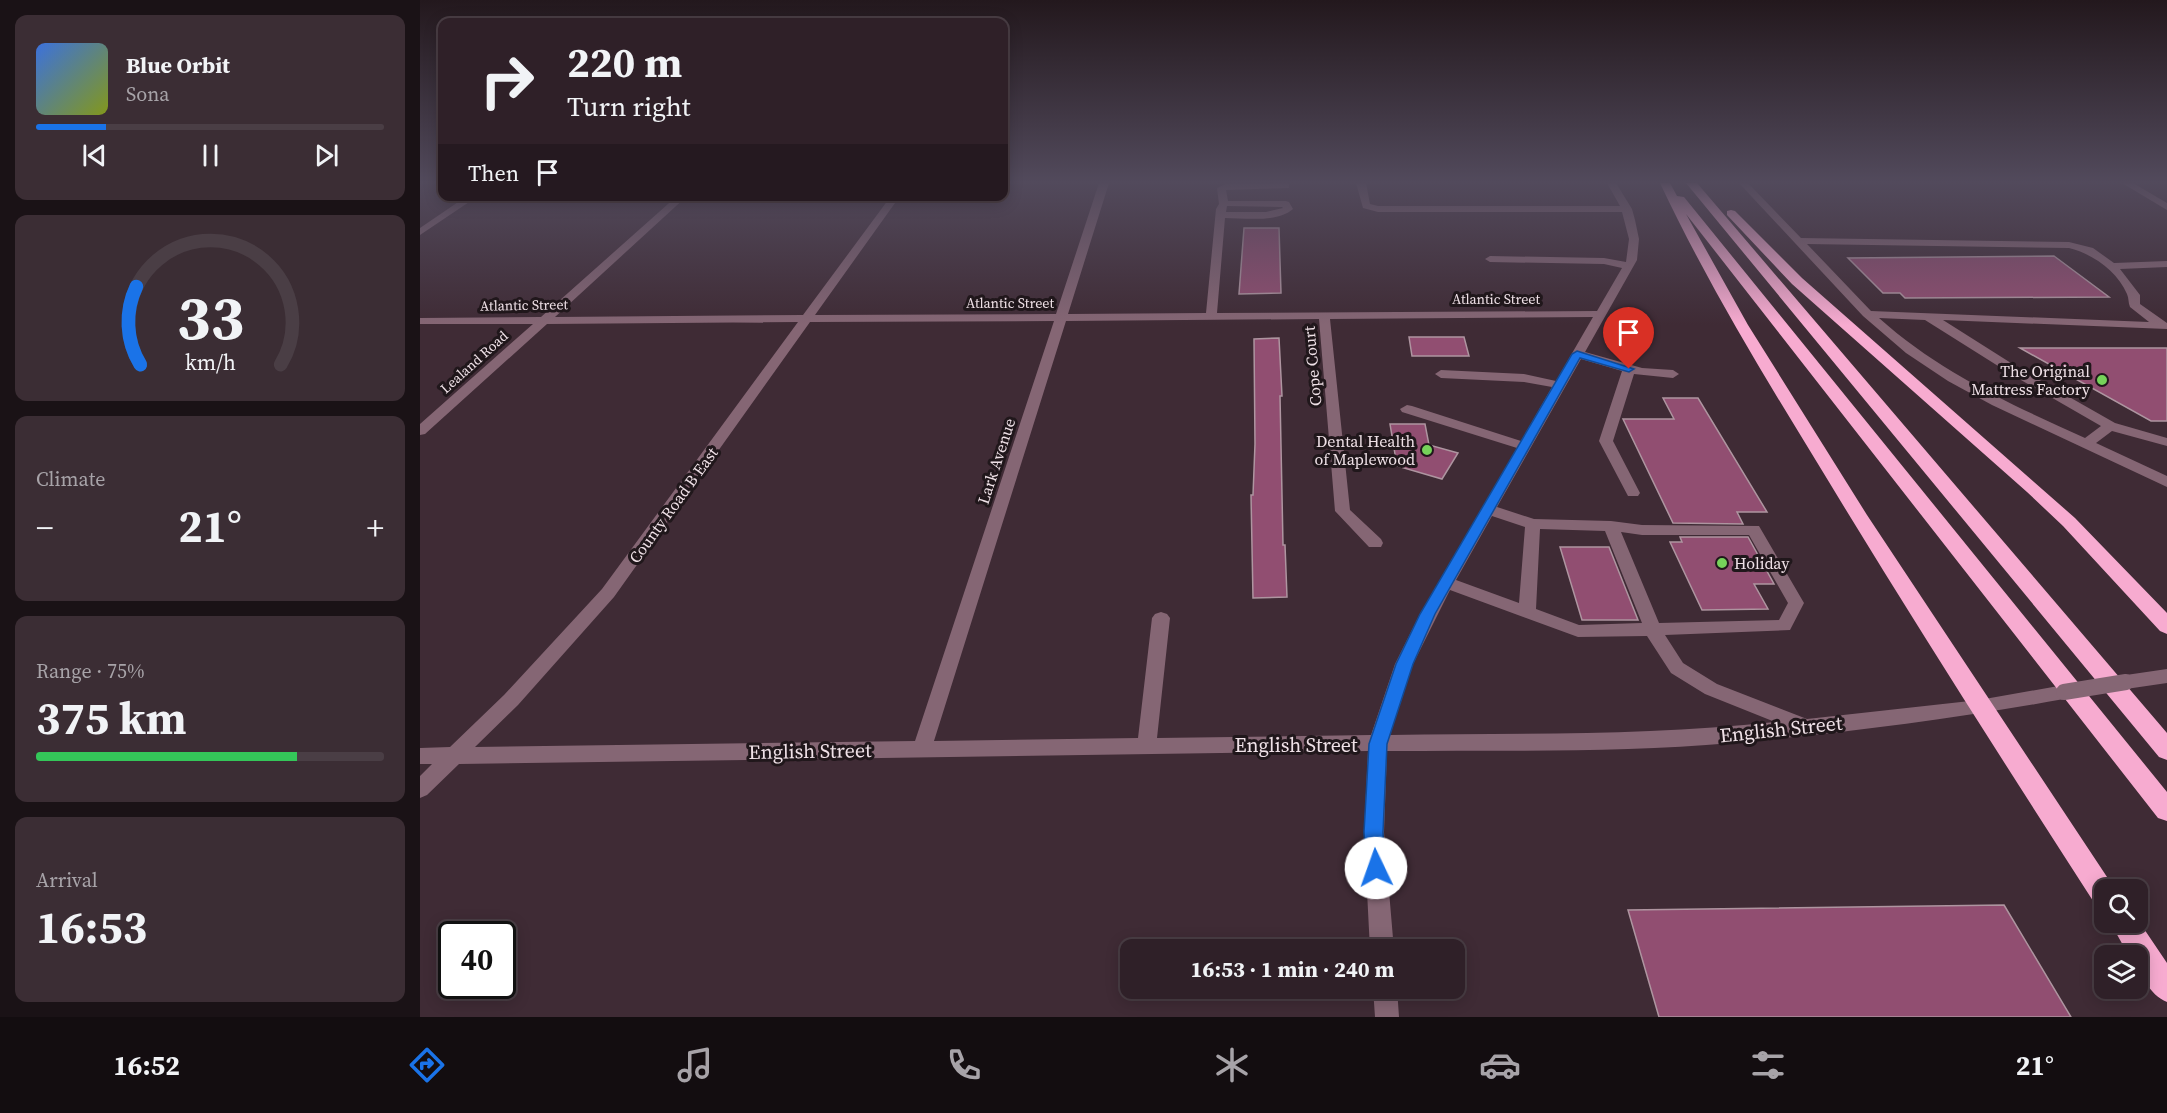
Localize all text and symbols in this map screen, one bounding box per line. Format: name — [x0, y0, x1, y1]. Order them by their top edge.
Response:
text: 220 m — [567, 33, 682, 91]
icon: right — [468, 42, 546, 120]
text: Blue Orbit — [126, 50, 230, 80]
text: Sona — [126, 80, 170, 108]
text: Turn right — [567, 88, 691, 125]
icon: previous — [78, 139, 111, 172]
icon: pause — [194, 139, 227, 172]
icon: next — [310, 139, 343, 172]
icon: arrive — [531, 156, 564, 189]
text: Then — [468, 158, 519, 188]
text: 33 — [176, 274, 244, 360]
street label: Atlantic Street — [1452, 289, 1540, 309]
street label: Atlantic Street — [966, 293, 1054, 313]
street label: Atlantic Street — [480, 294, 569, 316]
pin — [1603, 307, 1654, 369]
icon: arrive — [1612, 316, 1645, 349]
street label: Cope Court — [1297, 324, 1326, 407]
street label: Lealand Road — [436, 326, 512, 398]
text: km/h — [184, 349, 236, 378]
place label: The Original Mattress Factory — [1971, 360, 2091, 400]
marker: The Original Mattress Factory — [2095, 373, 2109, 387]
street label: Lark Avenue — [972, 415, 1020, 507]
place label: Dental Health of Maplewood — [1314, 430, 1415, 470]
street label: County Road B East — [623, 442, 723, 567]
marker: Dental Health of Maplewood — [1420, 443, 1434, 457]
text: Climate — [36, 465, 105, 493]
text: 21° — [178, 495, 242, 557]
text: − — [36, 505, 54, 550]
text: + — [366, 505, 384, 550]
place label: Holiday — [1734, 552, 1790, 574]
marker: Holiday — [1715, 556, 1729, 570]
text: Range · 75% — [36, 657, 145, 685]
text: 375 km — [36, 687, 187, 749]
street label: English Street — [1718, 709, 1844, 749]
street label: English Street — [1234, 731, 1358, 759]
street label: English Street — [748, 736, 872, 766]
position arrow — [1344, 836, 1408, 900]
text: Arrival — [36, 866, 98, 894]
map controls — [2094, 879, 2148, 999]
button: search — [2094, 879, 2148, 933]
text: 16:53 — [36, 896, 147, 958]
speed limit sign: 40 — [438, 921, 516, 999]
button: layers — [2094, 945, 2148, 999]
text: 16:53 · 1 min · 240 m — [1191, 954, 1394, 984]
icon: directions — [406, 1044, 448, 1086]
icon: music — [674, 1044, 716, 1086]
icon: phone — [943, 1044, 985, 1086]
icon: climate — [1211, 1044, 1253, 1086]
icon: car — [1479, 1044, 1521, 1086]
icon: filters — [1747, 1044, 1789, 1086]
text: 16:52 — [113, 1047, 180, 1084]
text: 21° — [2016, 1047, 2054, 1084]

